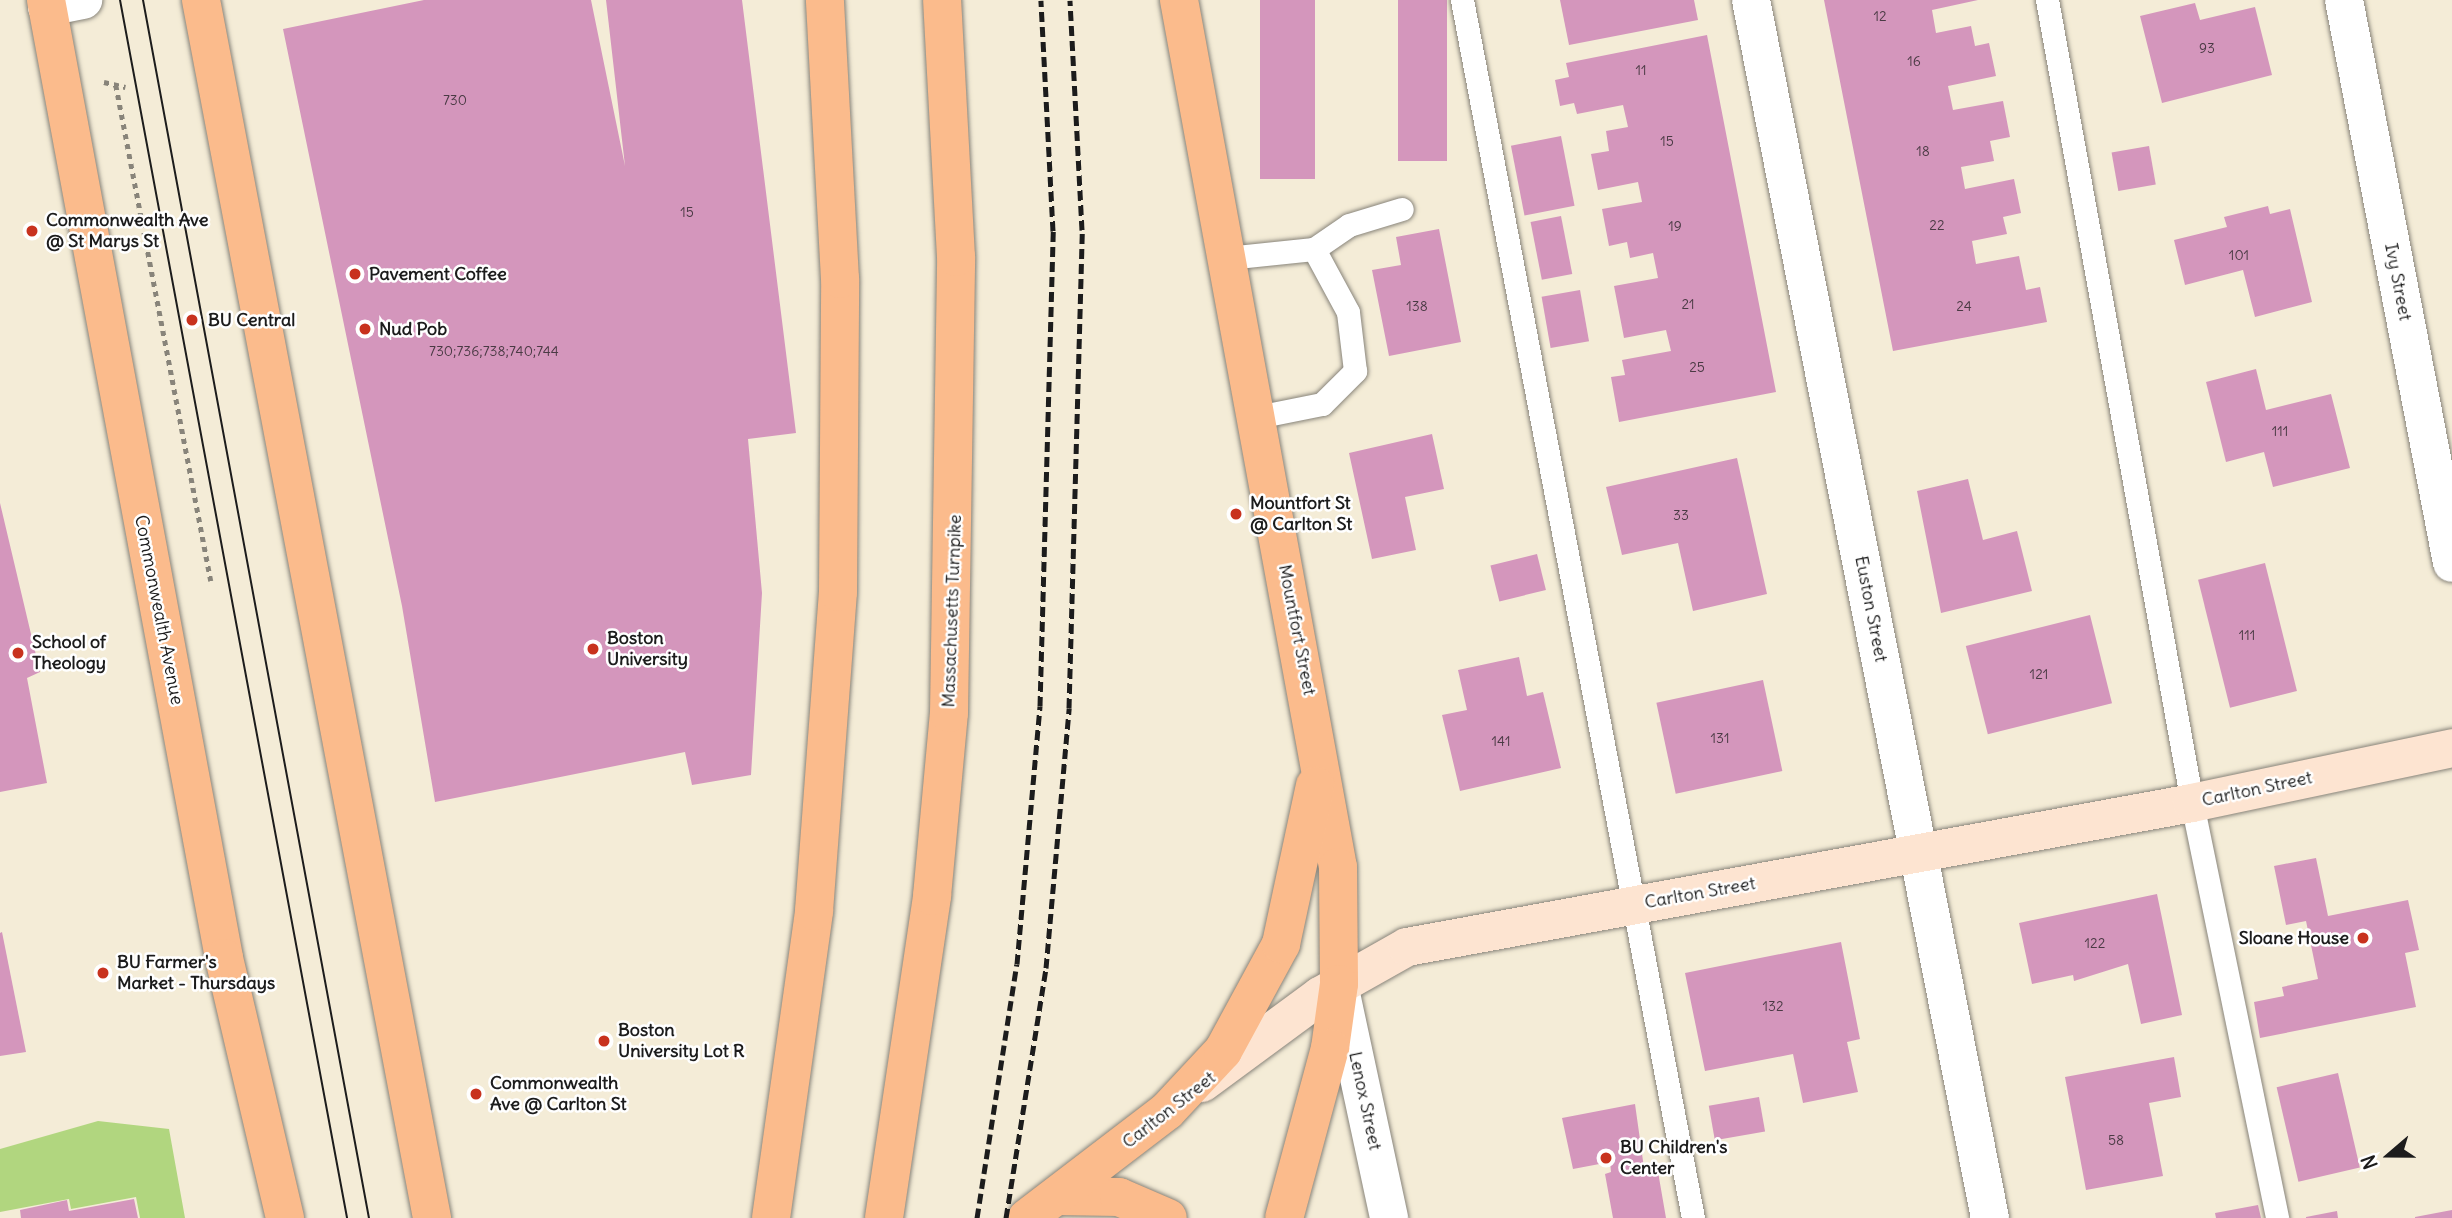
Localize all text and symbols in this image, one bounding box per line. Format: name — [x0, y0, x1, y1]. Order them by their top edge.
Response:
house number: 12 — [1873, 8, 1887, 24]
house number: 93 — [2199, 40, 2215, 56]
house number: 16 — [1907, 53, 1921, 69]
house number: 11 — [1635, 62, 1647, 78]
house number: 730 — [443, 92, 467, 108]
house number: 15 — [1660, 133, 1674, 149]
house number: 18 — [1916, 143, 1930, 159]
house number: 15 — [680, 204, 694, 220]
place label: Commonwealth Ave @ St Marys St — [46, 210, 209, 252]
house number: 22 — [1929, 217, 1945, 233]
house number: 19 — [1668, 218, 1682, 234]
marker: Commonwealth Ave @ St Marys St — [24, 223, 40, 239]
street label: Ivy Street — [2380, 241, 2416, 323]
house number: 101 — [2229, 247, 2249, 263]
place label: Pavement Coffee — [369, 263, 507, 285]
marker: Pavement Coffee — [347, 266, 363, 282]
house number: 21 — [1681, 296, 1695, 312]
house number: 138 — [1406, 298, 1428, 314]
house number: 24 — [1956, 298, 1972, 314]
place label: BU Central — [208, 309, 295, 331]
marker: BU Central — [182, 310, 202, 330]
place label: Nud Pob — [379, 318, 447, 340]
marker: Nud Pob — [357, 321, 373, 337]
house number: 730;736;738;740;744 — [429, 343, 559, 359]
house number: 25 — [1689, 359, 1705, 375]
house number: 111 — [2272, 423, 2288, 439]
place label: Mountfort St @ Carlton St — [1250, 493, 1352, 536]
marker: Mountfort St @ Carlton St — [1228, 506, 1244, 522]
house number: 33 — [1673, 507, 1689, 523]
street label: Commonwealth Avenue — [130, 513, 188, 707]
street label: Massachusetts Turnpike — [938, 514, 966, 708]
street label: Euston Street — [1850, 554, 1892, 664]
street label: Mountfort Street — [1274, 563, 1320, 697]
house number: 111 — [2239, 627, 2255, 643]
place label: Boston University — [607, 628, 688, 670]
place label: School of Theology — [32, 632, 106, 674]
marker: Boston University — [585, 641, 601, 657]
marker: School of Theology — [10, 645, 26, 661]
house number: 121 — [2030, 666, 2048, 682]
house number: 131 — [1711, 730, 1729, 746]
house number: 141 — [1491, 733, 1511, 749]
street label: Carlton Street — [2200, 767, 2314, 811]
street label: Carlton Street — [1643, 873, 1757, 913]
place label: Sloane House — [2239, 927, 2349, 949]
marker: Sloane House — [2355, 930, 2371, 946]
house number: 122 — [2085, 935, 2105, 951]
place label: BU Farmer's Market - Thursdays — [117, 952, 275, 995]
marker: BU Farmer's Market - Thursdays — [95, 965, 111, 981]
house number: 132 — [1762, 998, 1784, 1014]
place label: Boston University Lot R — [618, 1020, 745, 1062]
marker: Boston University Lot R — [596, 1033, 612, 1049]
street label: Lenox Street — [1344, 1050, 1386, 1152]
street label: Carlton Street — [1118, 1067, 1220, 1153]
place label: Commonwealth Ave @ Carlton St — [490, 1073, 627, 1116]
marker: Commonwealth Ave @ Carlton St — [468, 1086, 484, 1102]
north arrow — [2354, 1120, 2424, 1190]
house number: 58 — [2108, 1132, 2124, 1148]
place label: BU Children's Center — [1620, 1137, 1728, 1180]
marker: BU Children's Center — [1598, 1150, 1614, 1166]
text: N — [2356, 1152, 2383, 1172]

